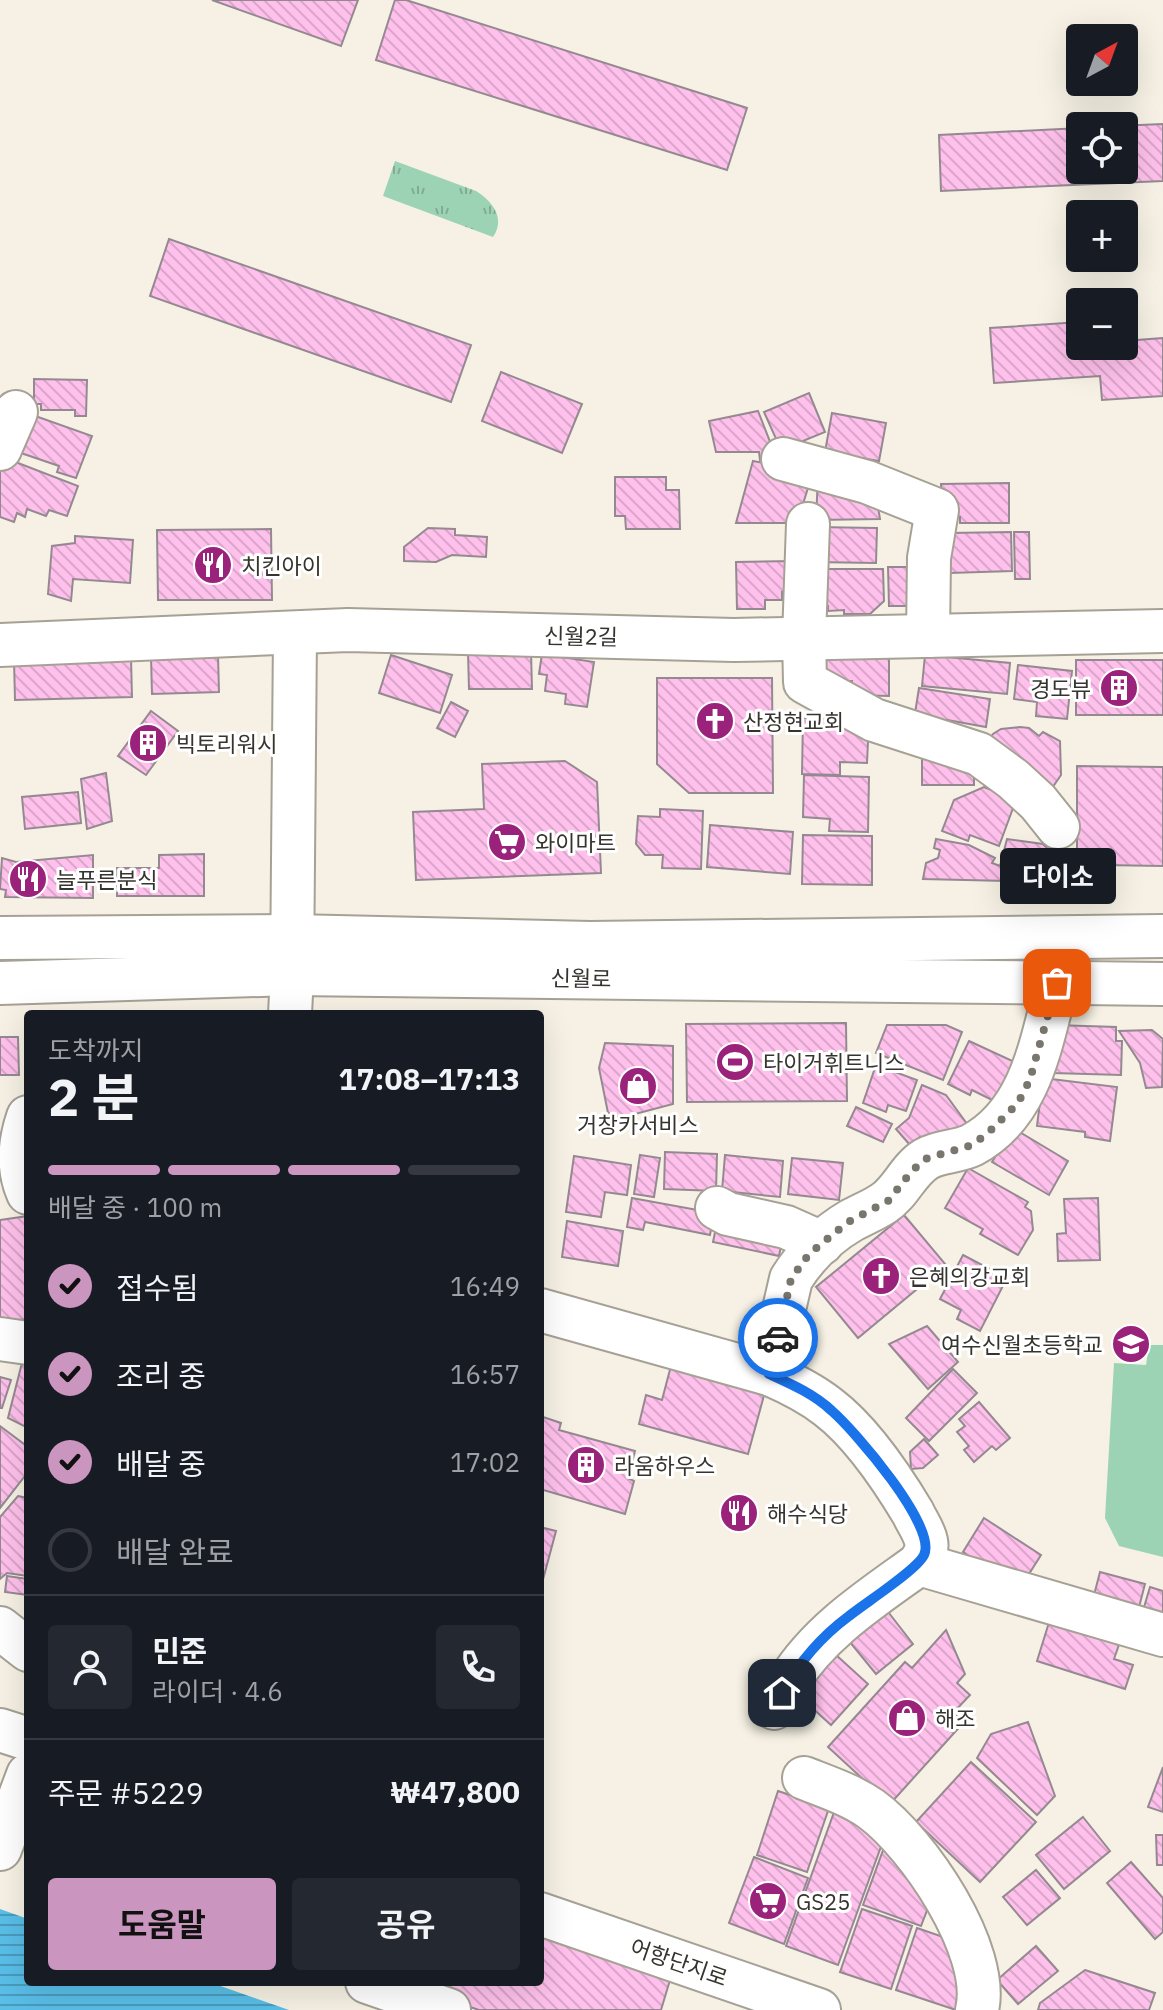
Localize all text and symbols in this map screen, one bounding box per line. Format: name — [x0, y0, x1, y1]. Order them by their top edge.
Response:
north arrow — [1066, 24, 1138, 96]
map controls — [1066, 24, 1138, 360]
button: locate — [1066, 112, 1138, 184]
button: + — [1066, 200, 1138, 272]
button: − — [1066, 288, 1138, 360]
restaurant icon: 치킨아이 — [192, 544, 234, 586]
place label: 치킨아이 — [241, 551, 322, 580]
street label: 신월2길 — [544, 621, 618, 651]
building icon: 경도뷰 — [1098, 667, 1140, 709]
place label: 경도뷰 — [1030, 674, 1091, 703]
church icon: 산정현교회 — [694, 700, 736, 742]
place label: 산정현교회 — [743, 707, 844, 736]
building icon: 빅토리워시 — [127, 722, 169, 764]
place label: 빅토리워시 — [176, 729, 277, 758]
supermarket icon: 와이마트 — [486, 821, 528, 863]
place label: 와이마트 — [535, 828, 616, 857]
callout: 다이소 — [999, 847, 1115, 903]
restaurant icon: 늘푸른분식 — [7, 858, 49, 900]
text: 다이소 — [1022, 859, 1094, 893]
place label: 늘푸른분식 — [56, 865, 157, 894]
pin — [1023, 949, 1091, 1017]
icon: bag — [1035, 961, 1079, 1005]
street label: 신월로 — [550, 963, 612, 993]
text: 도착까지 — [48, 1033, 144, 1067]
sports icon: 타이거휘트니스 — [714, 1041, 756, 1083]
place label: 타이거휘트니스 — [763, 1048, 905, 1077]
text: 17:08–17:13 — [339, 1059, 520, 1098]
text: 2 분 — [48, 1063, 139, 1130]
shop icon: 거창카서비스 — [617, 1065, 659, 1107]
place label: 거창카서비스 — [577, 1110, 699, 1139]
text: 배달 중 · 100 m — [48, 1190, 222, 1224]
church icon: 은혜의강교회 — [860, 1255, 902, 1297]
place label: 은혜의강교회 — [909, 1262, 1030, 1291]
icon: check — [48, 1264, 92, 1308]
text: 접수됨 — [116, 1268, 199, 1307]
text: 16:49 — [450, 1269, 520, 1303]
courier — [738, 1298, 818, 1378]
icon: car — [756, 1316, 800, 1360]
school or university icon: 여수신월초등학교 — [1110, 1323, 1152, 1365]
place label: 여수신월초등학교 — [941, 1330, 1103, 1359]
icon: check — [48, 1352, 92, 1396]
text: 조리 중 — [116, 1356, 206, 1395]
text: 16:57 — [450, 1357, 520, 1391]
icon: check — [48, 1440, 92, 1484]
text: 배달 중 — [116, 1444, 206, 1483]
building icon: 라움하우스 — [565, 1444, 607, 1486]
text: 17:02 — [450, 1445, 520, 1479]
place label: 라움하우스 — [614, 1451, 715, 1480]
restaurant icon: 해수식당 — [718, 1492, 760, 1534]
place label: 해수식당 — [767, 1499, 848, 1528]
text: 배달 완료 — [116, 1532, 233, 1571]
button: person — [48, 1625, 132, 1709]
button: phone — [436, 1625, 520, 1709]
text: 민준 — [152, 1631, 207, 1670]
pin — [748, 1659, 816, 1727]
icon: home — [760, 1671, 804, 1715]
text: 라이더 · 4.6 — [152, 1674, 283, 1708]
shop icon: 해조 — [886, 1697, 928, 1739]
place label: 해조 — [935, 1704, 975, 1733]
text: ₩47,800 — [390, 1772, 520, 1811]
text: 주문 #5229 — [48, 1773, 204, 1812]
button: 도움말 — [48, 1878, 276, 1970]
button: 공유 — [292, 1878, 520, 1970]
supermarket icon: GS25 — [747, 1880, 789, 1922]
place label: GS25 — [796, 1887, 850, 1916]
street label: 어항단지로 — [626, 1932, 732, 1992]

